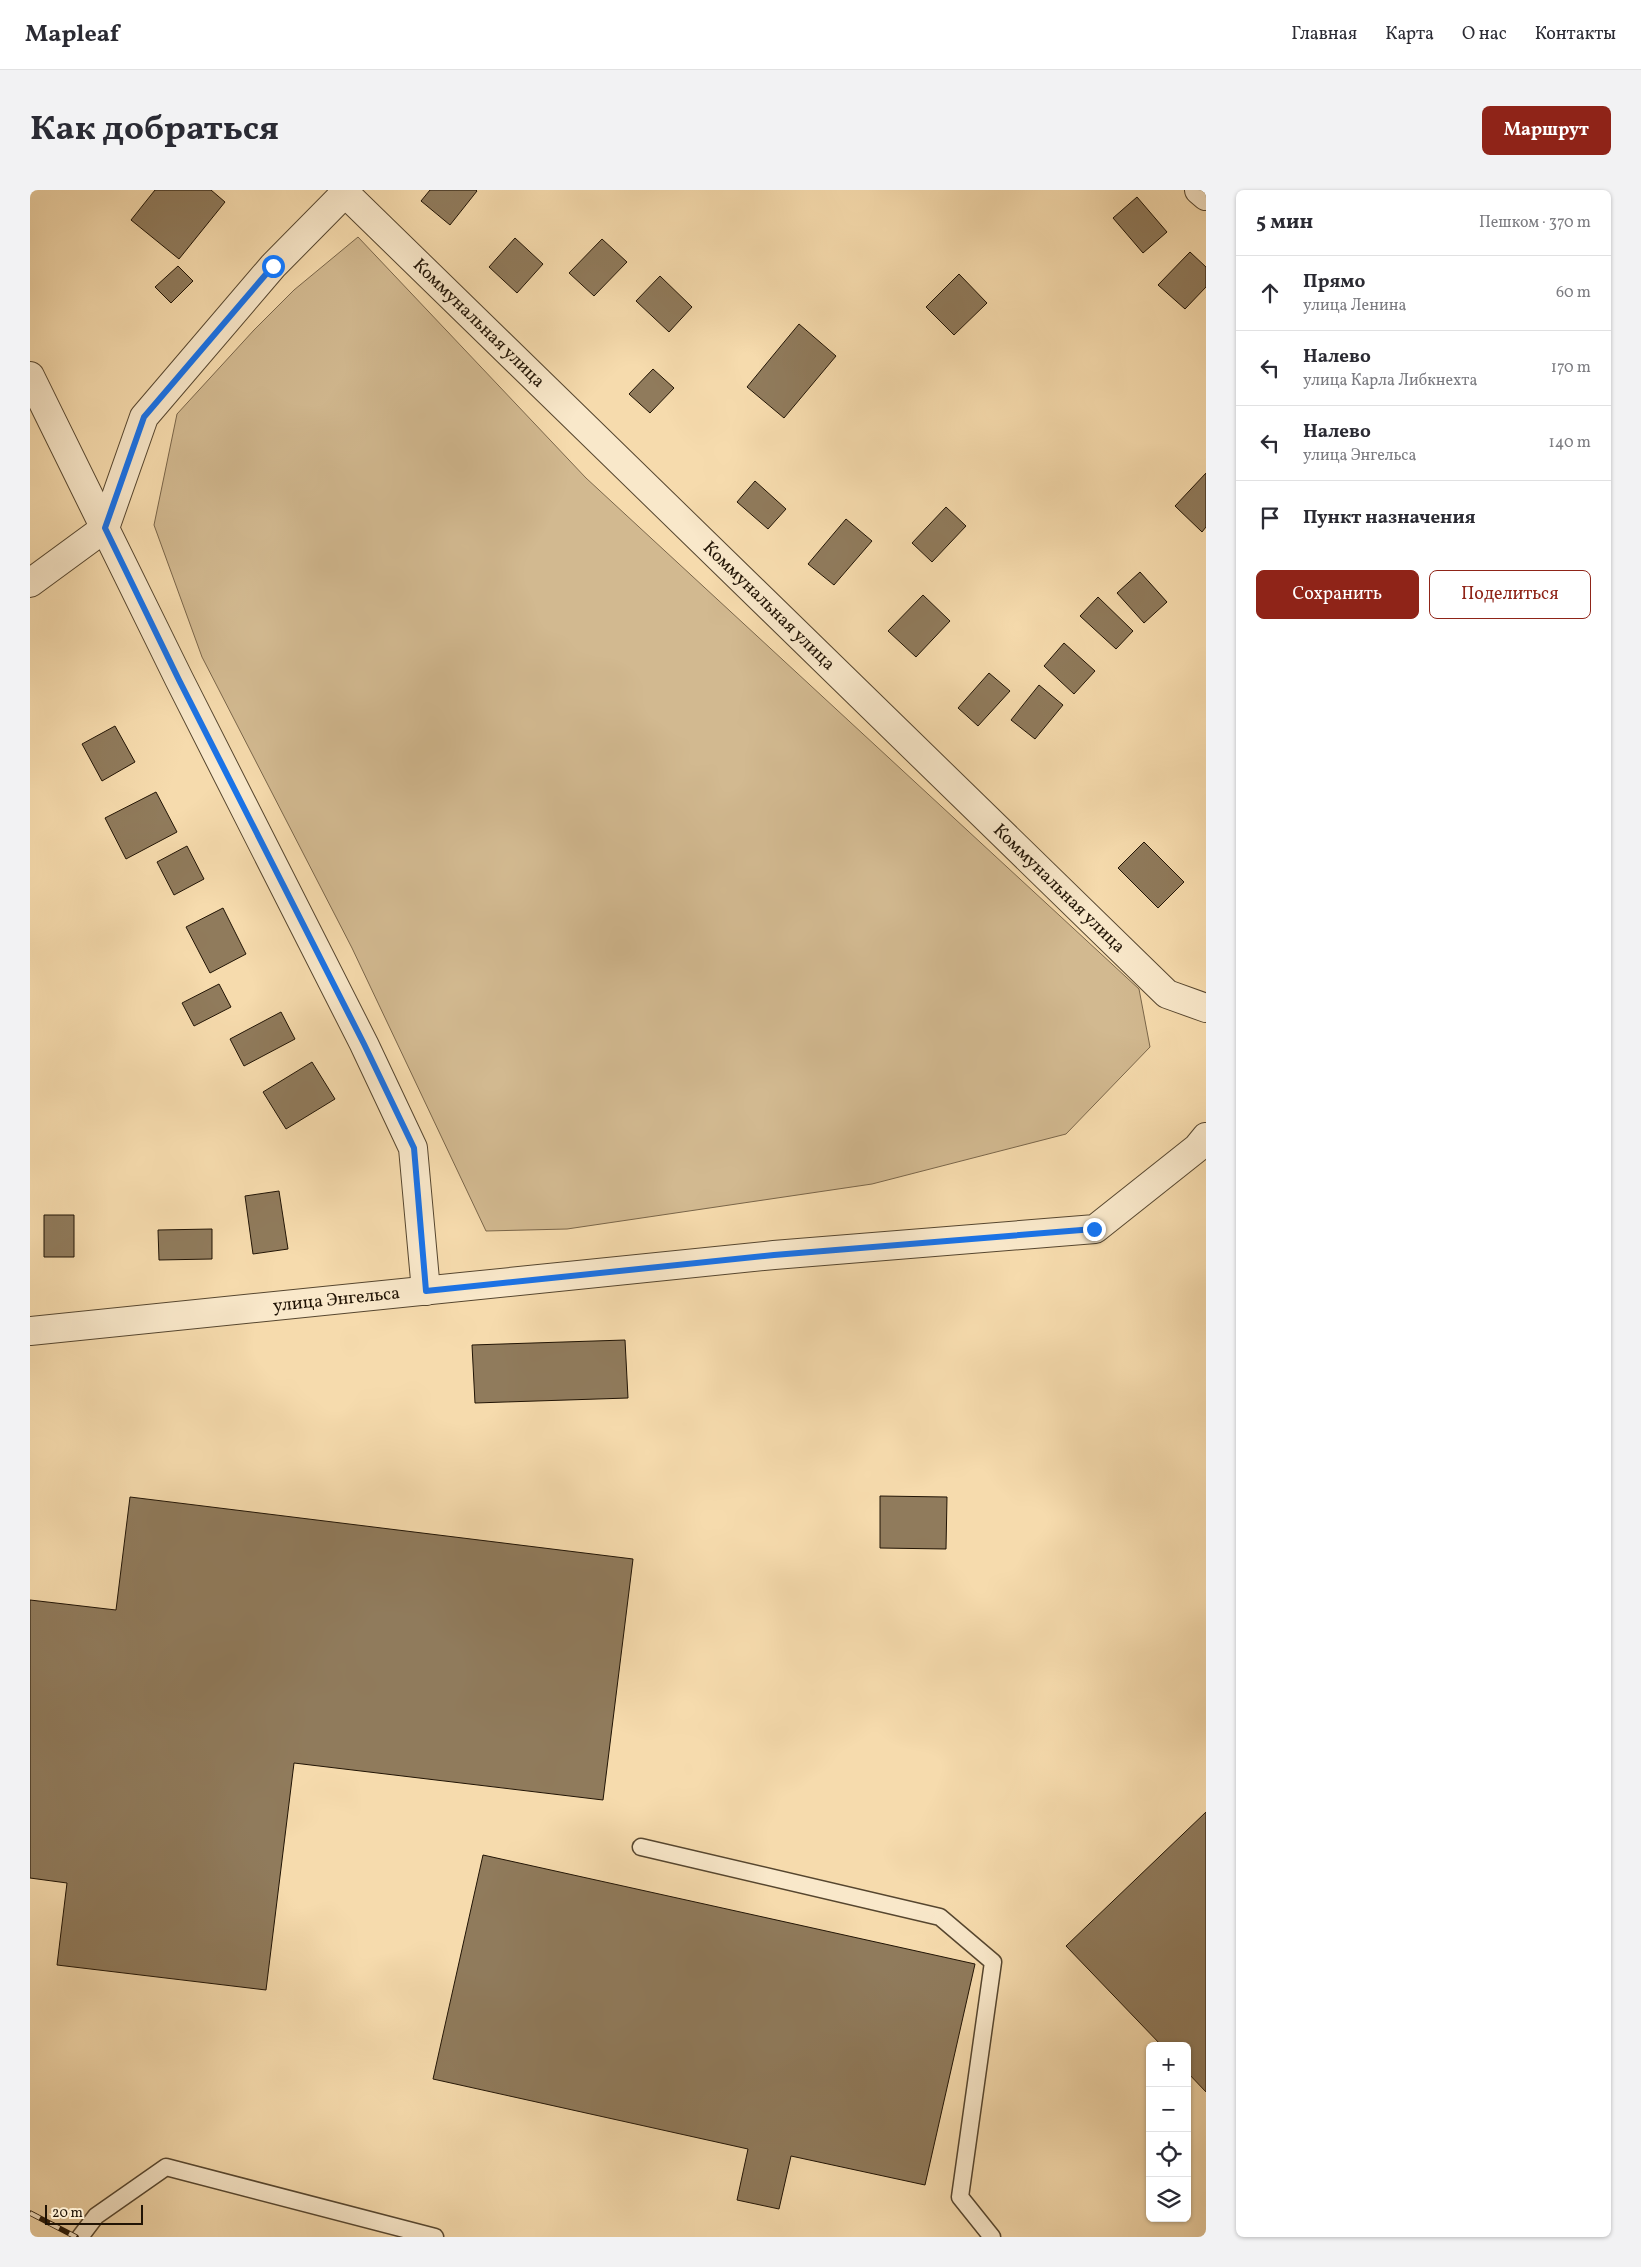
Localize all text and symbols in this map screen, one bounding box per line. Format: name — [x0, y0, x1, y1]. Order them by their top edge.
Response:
text: Mapleaf — [25, 18, 119, 52]
text: Главная — [1291, 22, 1357, 47]
text: Карта — [1385, 22, 1434, 47]
text: О нас — [1462, 22, 1507, 47]
text: Контакты — [1535, 22, 1616, 47]
text: Как добраться — [30, 106, 279, 154]
button: Маршрут — [1482, 106, 1611, 155]
text: 5 мин — [1256, 208, 1313, 237]
text: Пешком · 370 m — [1479, 212, 1591, 234]
street label: Коммунальная улица — [407, 253, 551, 394]
route start — [262, 255, 285, 278]
text: Прямо — [1303, 269, 1365, 295]
icon: ahead — [1256, 279, 1284, 307]
text: 60 m — [1556, 282, 1591, 304]
text: улица Ленина — [1303, 295, 1406, 317]
text: Налево — [1303, 344, 1371, 370]
icon: left — [1256, 354, 1284, 382]
text: 170 m — [1551, 357, 1591, 379]
text: улица Карла Либкнехта — [1303, 370, 1477, 392]
text: Налево — [1303, 419, 1371, 445]
icon: left — [1256, 429, 1284, 457]
text: 140 m — [1549, 432, 1591, 454]
text: улица Энгельса — [1303, 445, 1416, 467]
icon: arrive — [1256, 504, 1284, 532]
text: Пункт назначения — [1303, 505, 1476, 531]
street label: Коммунальная улица — [697, 536, 841, 676]
button: Сохранить — [1256, 570, 1419, 619]
button: Поделиться — [1429, 570, 1591, 619]
street label: Коммунальная улица — [987, 818, 1131, 959]
route end — [1083, 1218, 1106, 1241]
street label: улица Энгельса — [272, 1281, 401, 1319]
map controls — [1146, 2042, 1191, 2222]
button: + — [1146, 2042, 1191, 2087]
button: − — [1146, 2087, 1191, 2132]
button: locate — [1146, 2132, 1191, 2177]
button: layers — [1146, 2177, 1191, 2222]
scale bar — [45, 2202, 142, 2225]
text: 20 m — [52, 2204, 83, 2223]

